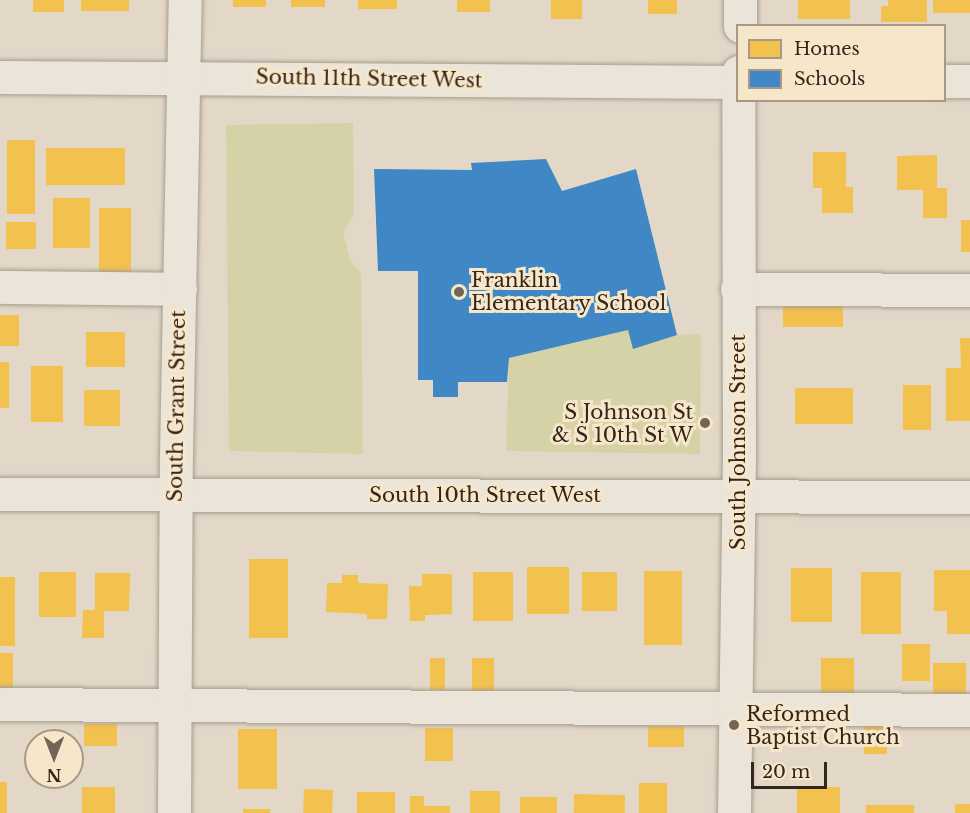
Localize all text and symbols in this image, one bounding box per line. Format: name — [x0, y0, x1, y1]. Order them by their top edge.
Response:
legend — [736, 24, 946, 102]
text: Homes — [794, 38, 860, 60]
street label: South 11th Street West — [255, 65, 483, 93]
text: Schools — [794, 68, 865, 90]
place label: Franklin Elementary School — [471, 268, 667, 315]
marker: Franklin Elementary School — [452, 285, 466, 299]
street label: South Grant Street — [163, 310, 191, 502]
street label: South Johnson Street — [726, 334, 750, 550]
place label: S Johnson St & S 10th St W — [551, 400, 693, 447]
marker: S Johnson St & S 10th St W — [698, 416, 712, 430]
street label: South 10th Street West — [369, 483, 601, 507]
place label: Reformed Baptist Church — [746, 702, 900, 749]
marker: Reformed Baptist Church — [727, 718, 741, 732]
north arrow — [24, 729, 84, 789]
scale bar — [754, 750, 830, 788]
text: 20 m — [762, 761, 810, 783]
text: N — [46, 765, 62, 785]

